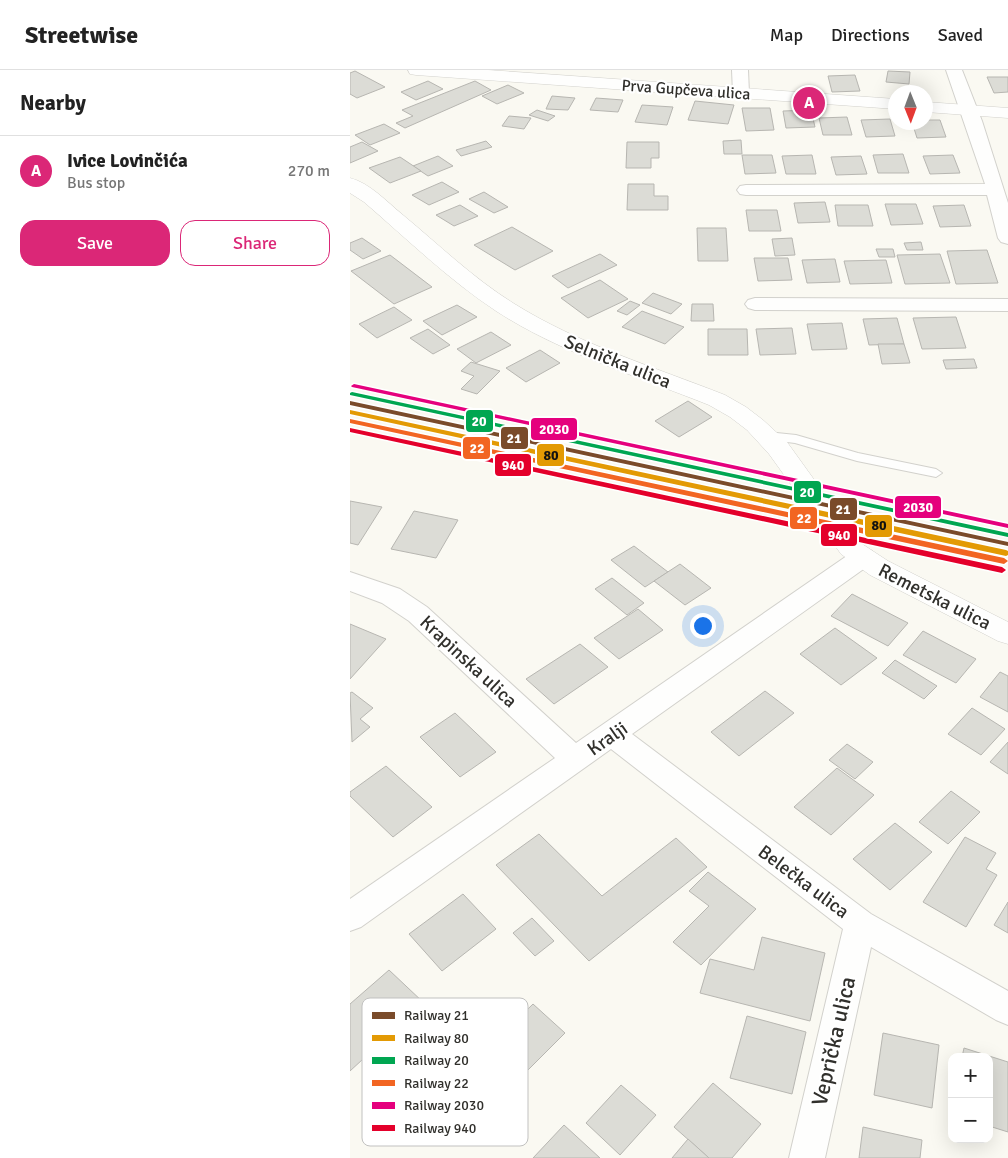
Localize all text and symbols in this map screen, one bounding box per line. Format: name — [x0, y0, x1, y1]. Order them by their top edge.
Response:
text: Streetwise — [25, 20, 138, 50]
text: Map — [770, 24, 803, 46]
text: Directions — [831, 24, 910, 46]
text: Saved — [938, 24, 983, 46]
street label: Prva Gupčeva ulica — [621, 76, 751, 104]
pin: A — [793, 84, 825, 122]
north arrow — [888, 85, 933, 130]
text: Nearby — [20, 90, 86, 116]
text: Ivice Lovinčića — [67, 149, 188, 173]
text: A — [31, 161, 41, 181]
text: 270 m — [288, 161, 330, 181]
text: Bus stop — [67, 173, 125, 193]
button: Save — [20, 220, 170, 266]
button: Share — [180, 220, 330, 266]
street label: Selnička ulica — [561, 330, 675, 394]
line badge: 20 — [465, 409, 494, 433]
text: 20 — [471, 413, 487, 430]
line badge: 2030 — [530, 417, 578, 441]
text: 2030 — [539, 421, 570, 438]
line badge: 21 — [500, 426, 529, 450]
text: 21 — [506, 430, 522, 447]
line badge: 22 — [462, 436, 491, 460]
text: 22 — [469, 440, 485, 457]
line badge: 80 — [536, 443, 565, 467]
text: 80 — [543, 447, 559, 464]
line badge: 940 — [494, 453, 532, 477]
text: 940 — [502, 457, 525, 474]
line badge: 20 — [793, 480, 822, 504]
text: 20 — [799, 484, 815, 501]
line badge: 2030 — [894, 495, 942, 519]
line badge: 21 — [829, 497, 858, 521]
text: 2030 — [903, 499, 934, 516]
text: 21 — [835, 501, 851, 518]
line badge: 22 — [789, 506, 818, 530]
text: 22 — [796, 510, 812, 527]
line badge: 80 — [864, 514, 893, 538]
text: 80 — [871, 517, 887, 534]
line badge: 940 — [820, 523, 858, 547]
text: 940 — [828, 527, 851, 544]
street label: Remetska ulica — [874, 558, 995, 636]
street label: Krapinska ulica — [415, 610, 522, 713]
your location — [690, 613, 716, 639]
street label: Kralji — [583, 716, 632, 761]
street label: Belečka ulica — [753, 840, 854, 924]
street label: Veprička ulica — [805, 974, 861, 1108]
legend — [362, 998, 528, 1146]
text: Railway 21 — [404, 1007, 469, 1024]
text: Railway 80 — [404, 1030, 469, 1047]
text: Railway 20 — [404, 1052, 469, 1069]
map controls — [948, 1053, 993, 1143]
button: + — [948, 1053, 993, 1098]
text: Railway 22 — [404, 1075, 469, 1092]
text: Railway 2030 — [404, 1097, 484, 1114]
button: − — [948, 1098, 993, 1143]
text: Railway 940 — [404, 1120, 476, 1137]

